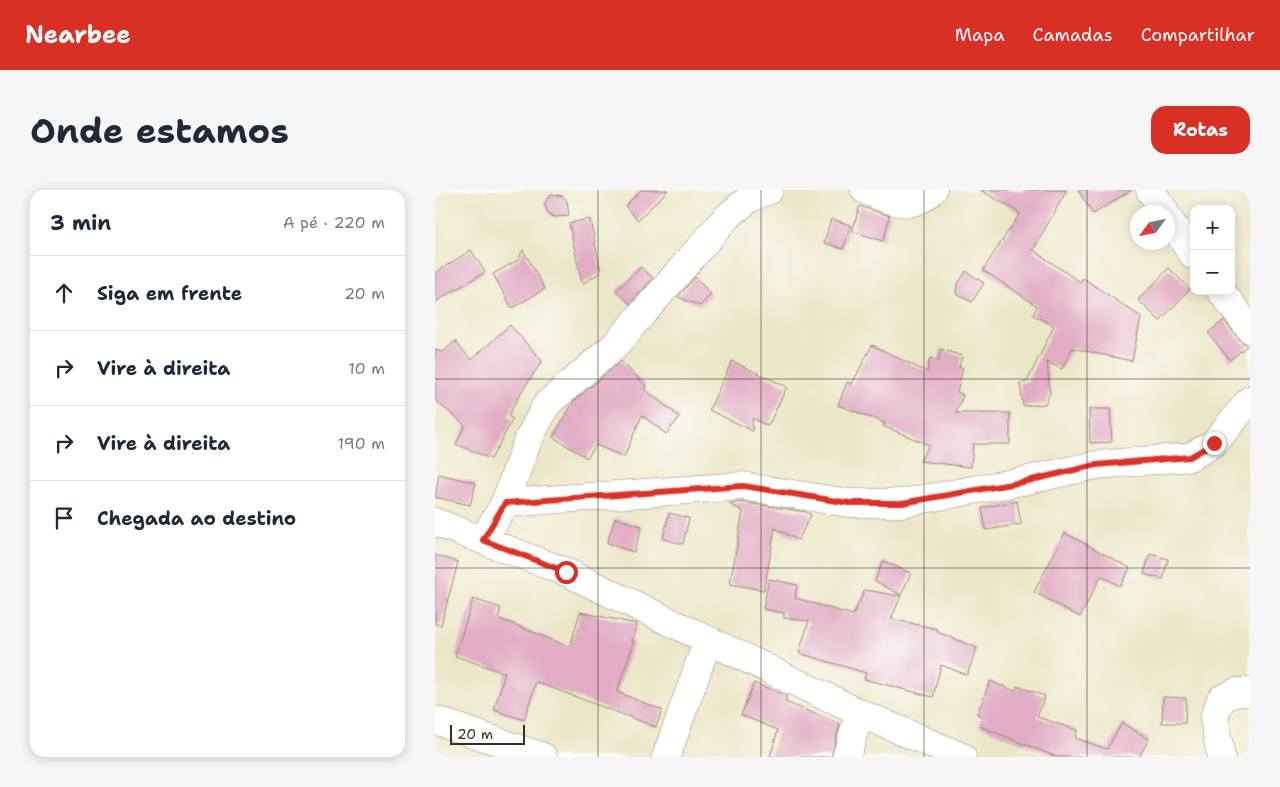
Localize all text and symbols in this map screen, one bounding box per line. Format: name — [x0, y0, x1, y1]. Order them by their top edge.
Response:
text: Nearbee — [25, 19, 131, 51]
text: Mapa — [955, 23, 1005, 47]
text: Camadas — [1033, 23, 1113, 47]
text: Compartilhar — [1141, 23, 1255, 47]
button: Rotas — [1151, 106, 1250, 154]
text: Onde estamos — [30, 107, 289, 154]
north arrow — [1130, 205, 1175, 250]
map controls — [1190, 205, 1235, 295]
button: + — [1190, 205, 1235, 250]
text: 3 min — [50, 209, 111, 237]
text: A pé · 220 m — [283, 212, 385, 233]
button: − — [1190, 250, 1235, 295]
icon: ahead — [50, 279, 78, 307]
text: Siga em frente — [97, 281, 242, 306]
text: 20 m — [344, 283, 385, 304]
icon: right — [50, 354, 78, 382]
text: Vire à direita — [97, 356, 230, 381]
text: 10 m — [348, 358, 385, 379]
icon: right — [50, 429, 78, 457]
text: Vire à direita — [97, 431, 230, 456]
route end — [1203, 432, 1226, 455]
text: 190 m — [338, 433, 385, 454]
icon: arrive — [50, 504, 78, 532]
text: Chegada ao destino — [97, 506, 296, 531]
route start — [555, 561, 578, 584]
scale bar — [450, 722, 525, 745]
text: 20 m — [457, 725, 493, 743]

